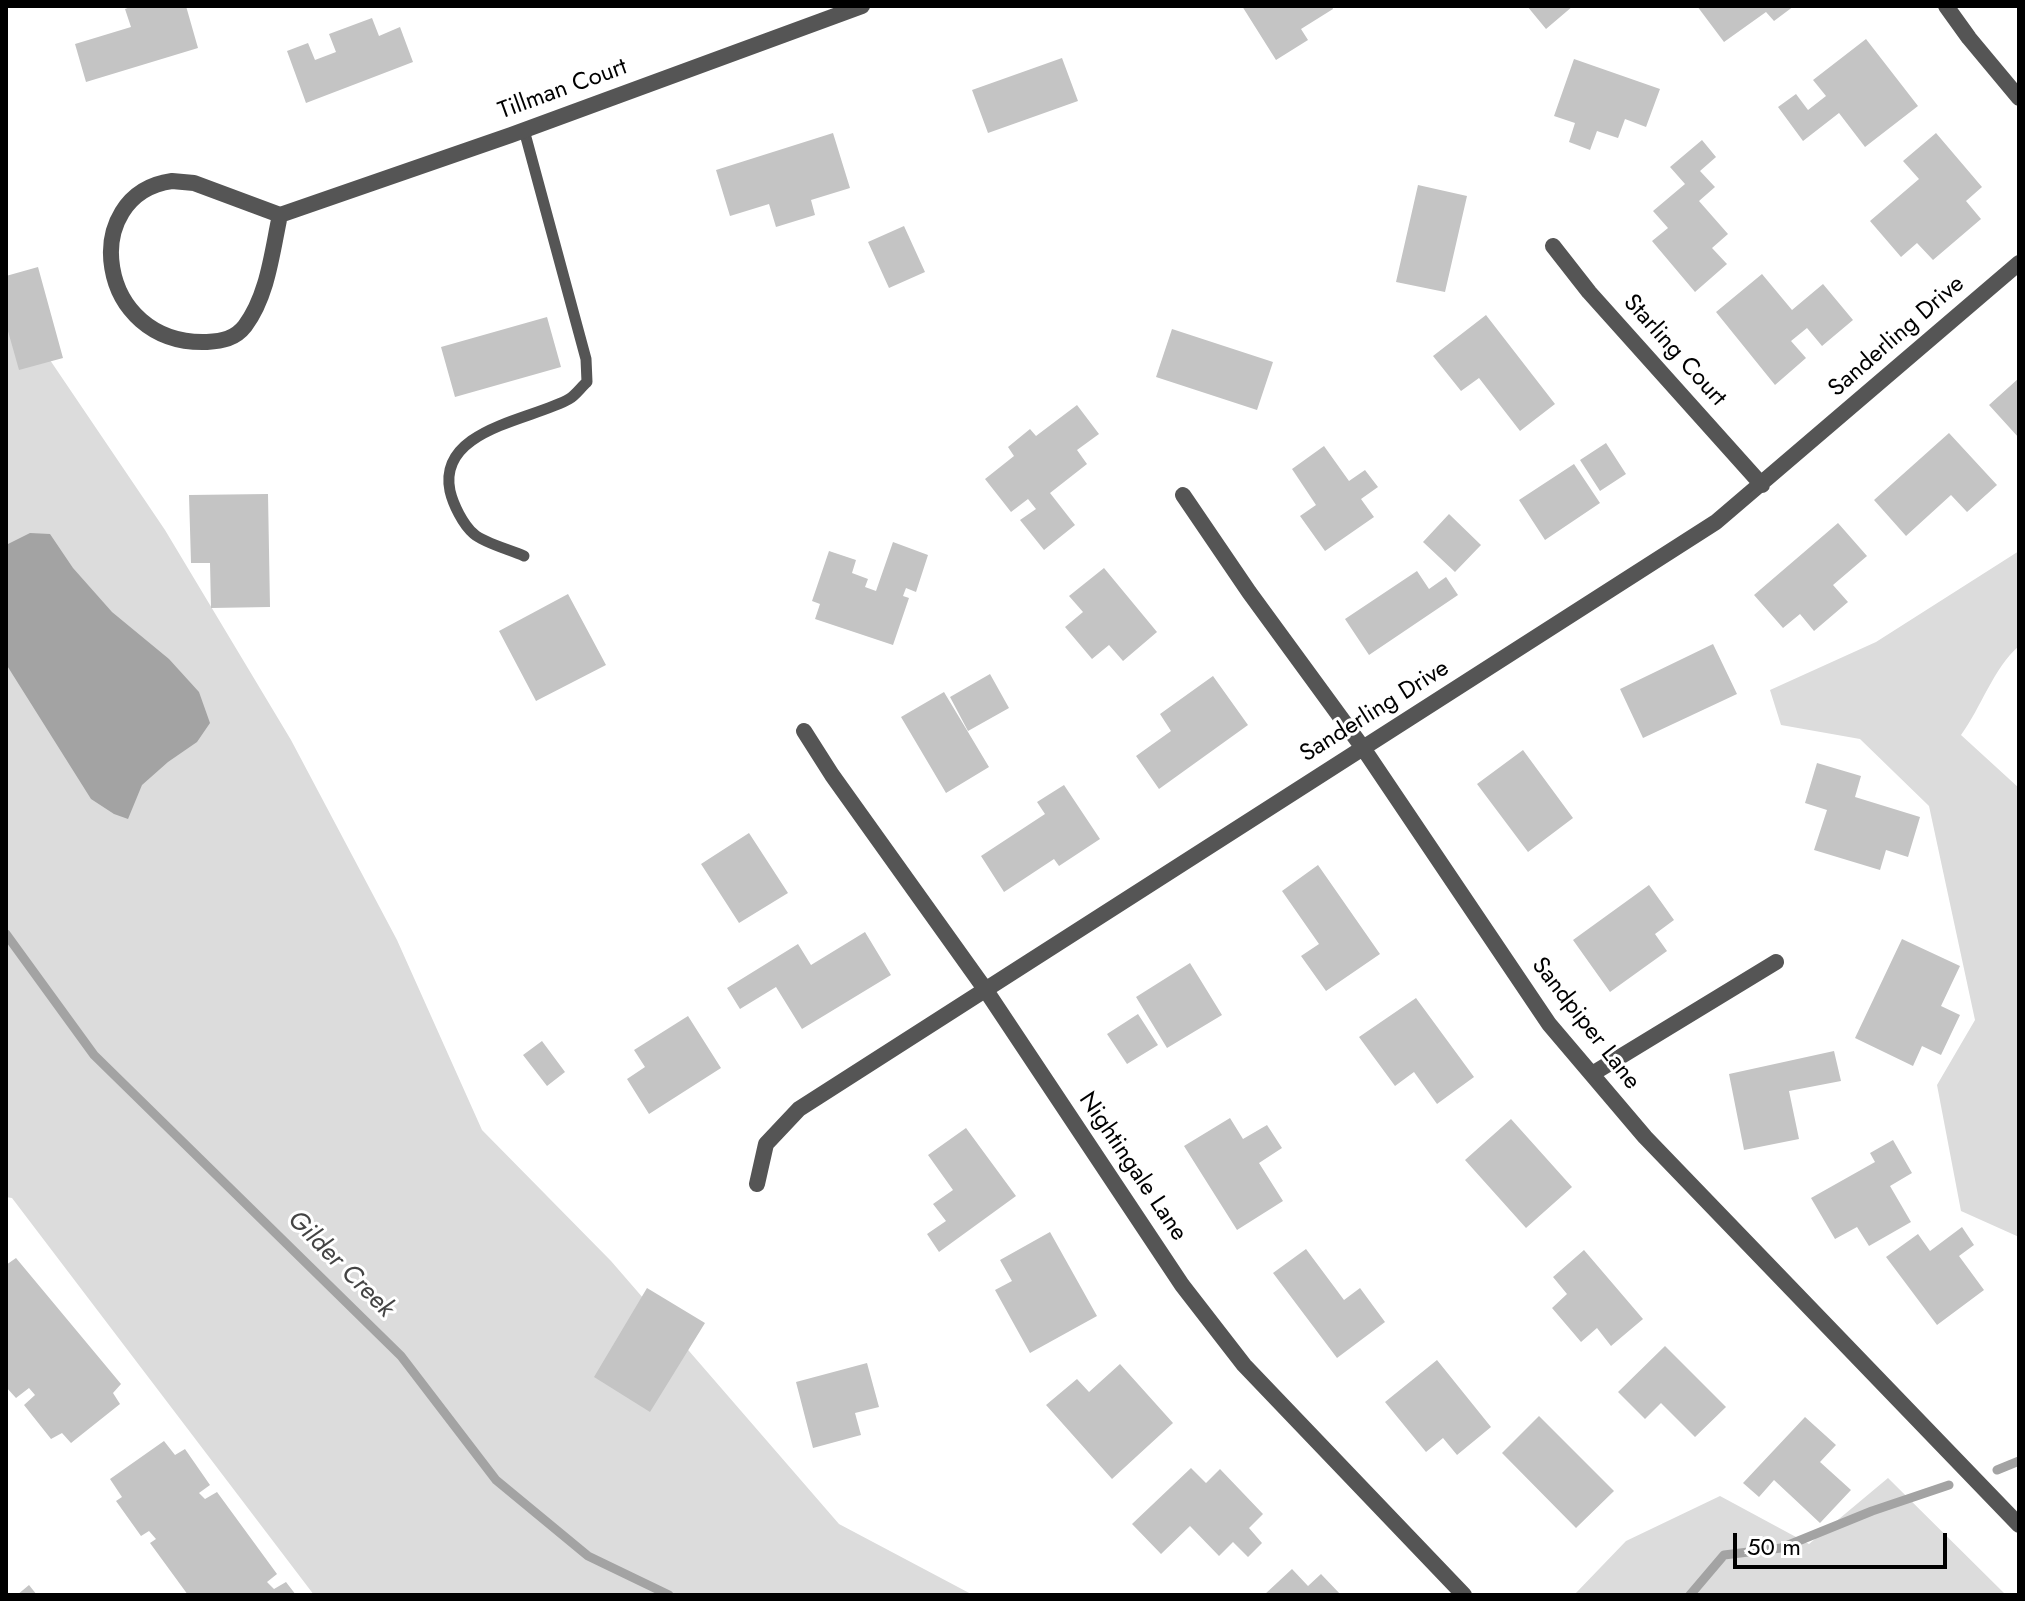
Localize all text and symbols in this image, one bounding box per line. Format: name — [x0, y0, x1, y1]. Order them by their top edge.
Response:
street label: Tillman Court — [495, 53, 631, 127]
street label: Sanderling Drive — [1823, 270, 1971, 404]
street label: Starling Court — [1616, 289, 1732, 413]
street label: Sanderling Drive — [1295, 655, 1455, 769]
street label: Sandpiper Lane — [1525, 952, 1645, 1096]
street label: Nightingale Lane — [1072, 1087, 1192, 1247]
water label: Gilder Creek — [280, 1205, 400, 1325]
scale bar — [1737, 1517, 1951, 1567]
text: 50 m — [1747, 1529, 1801, 1564]

